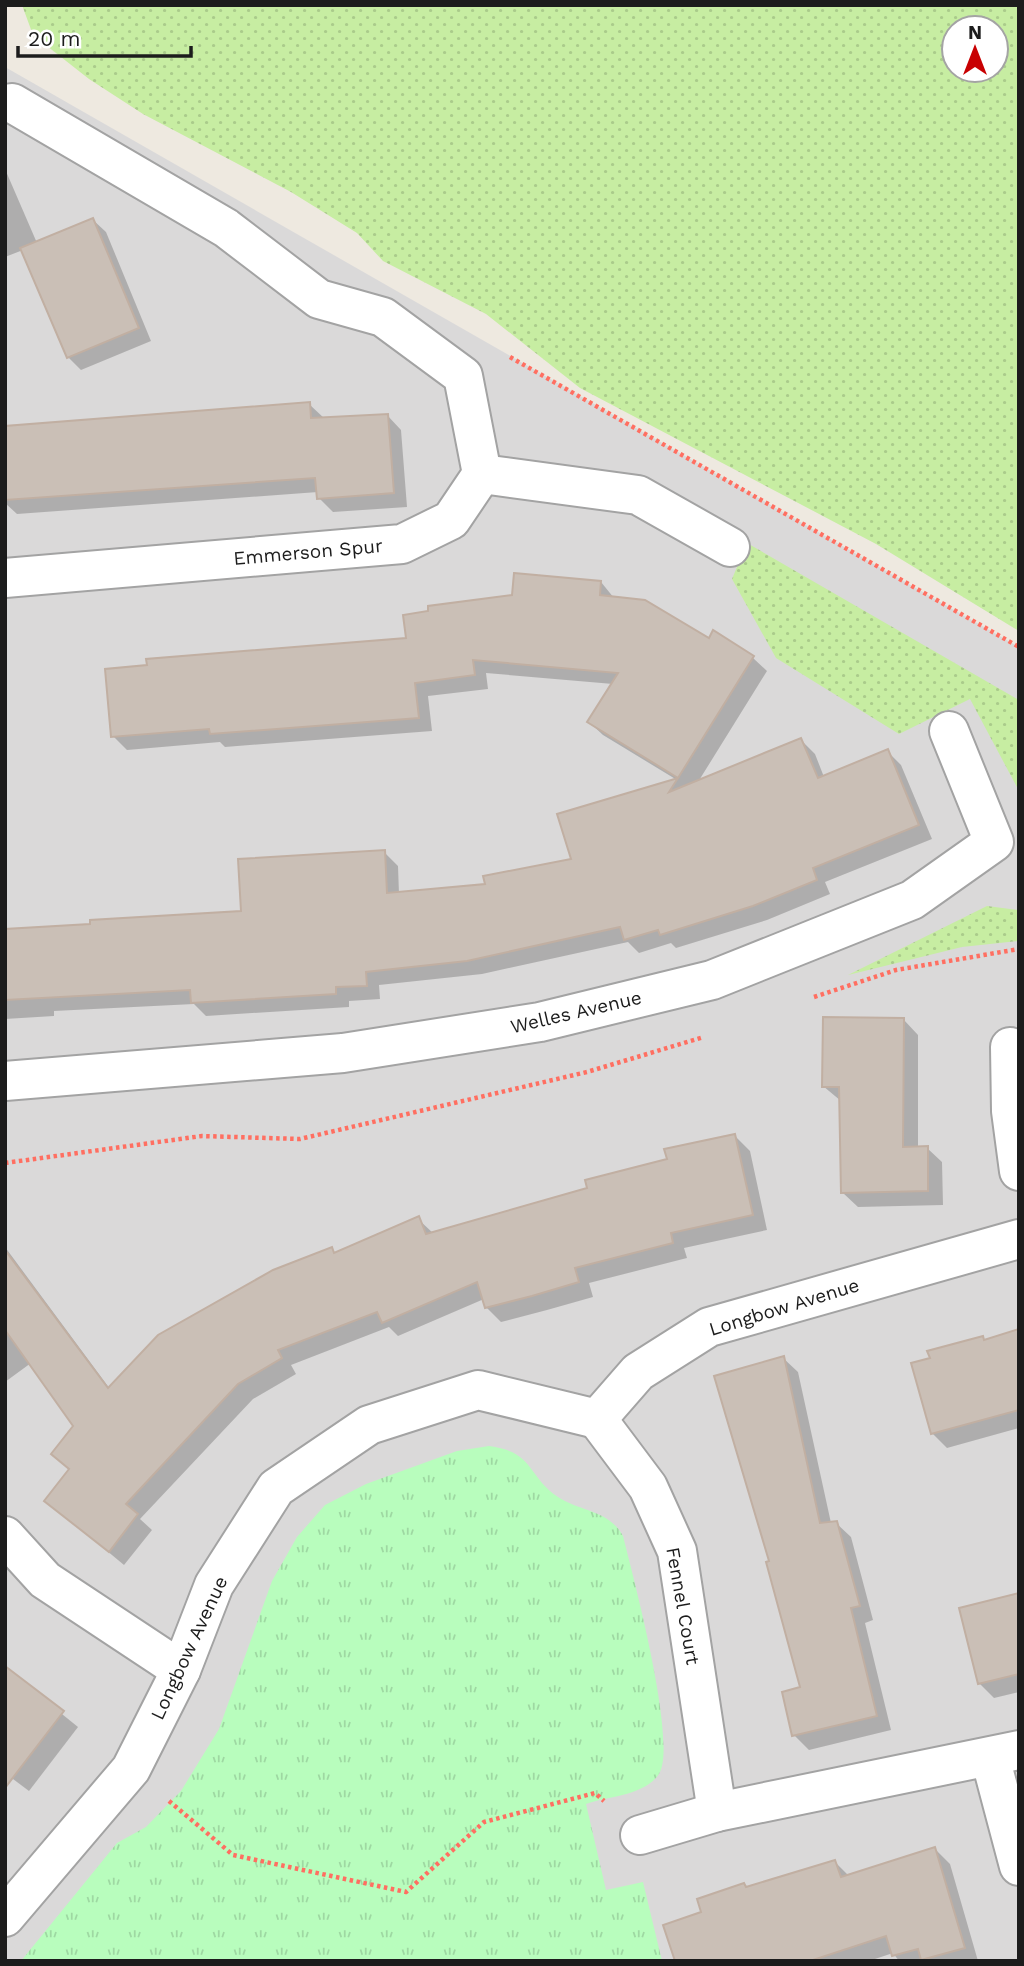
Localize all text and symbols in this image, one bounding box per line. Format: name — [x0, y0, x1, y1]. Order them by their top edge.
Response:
scale bar — [18, 14, 191, 58]
north arrow — [940, 14, 1010, 84]
text: N — [968, 21, 982, 44]
text: 20 m — [28, 26, 80, 51]
street label: Emmerson Spur — [232, 534, 384, 570]
street label: Welles Avenue — [508, 986, 644, 1038]
street label: Longbow Avenue — [706, 1273, 862, 1341]
street label: Fennel Court — [661, 1545, 705, 1667]
street label: Longbow Avenue — [146, 1573, 232, 1723]

